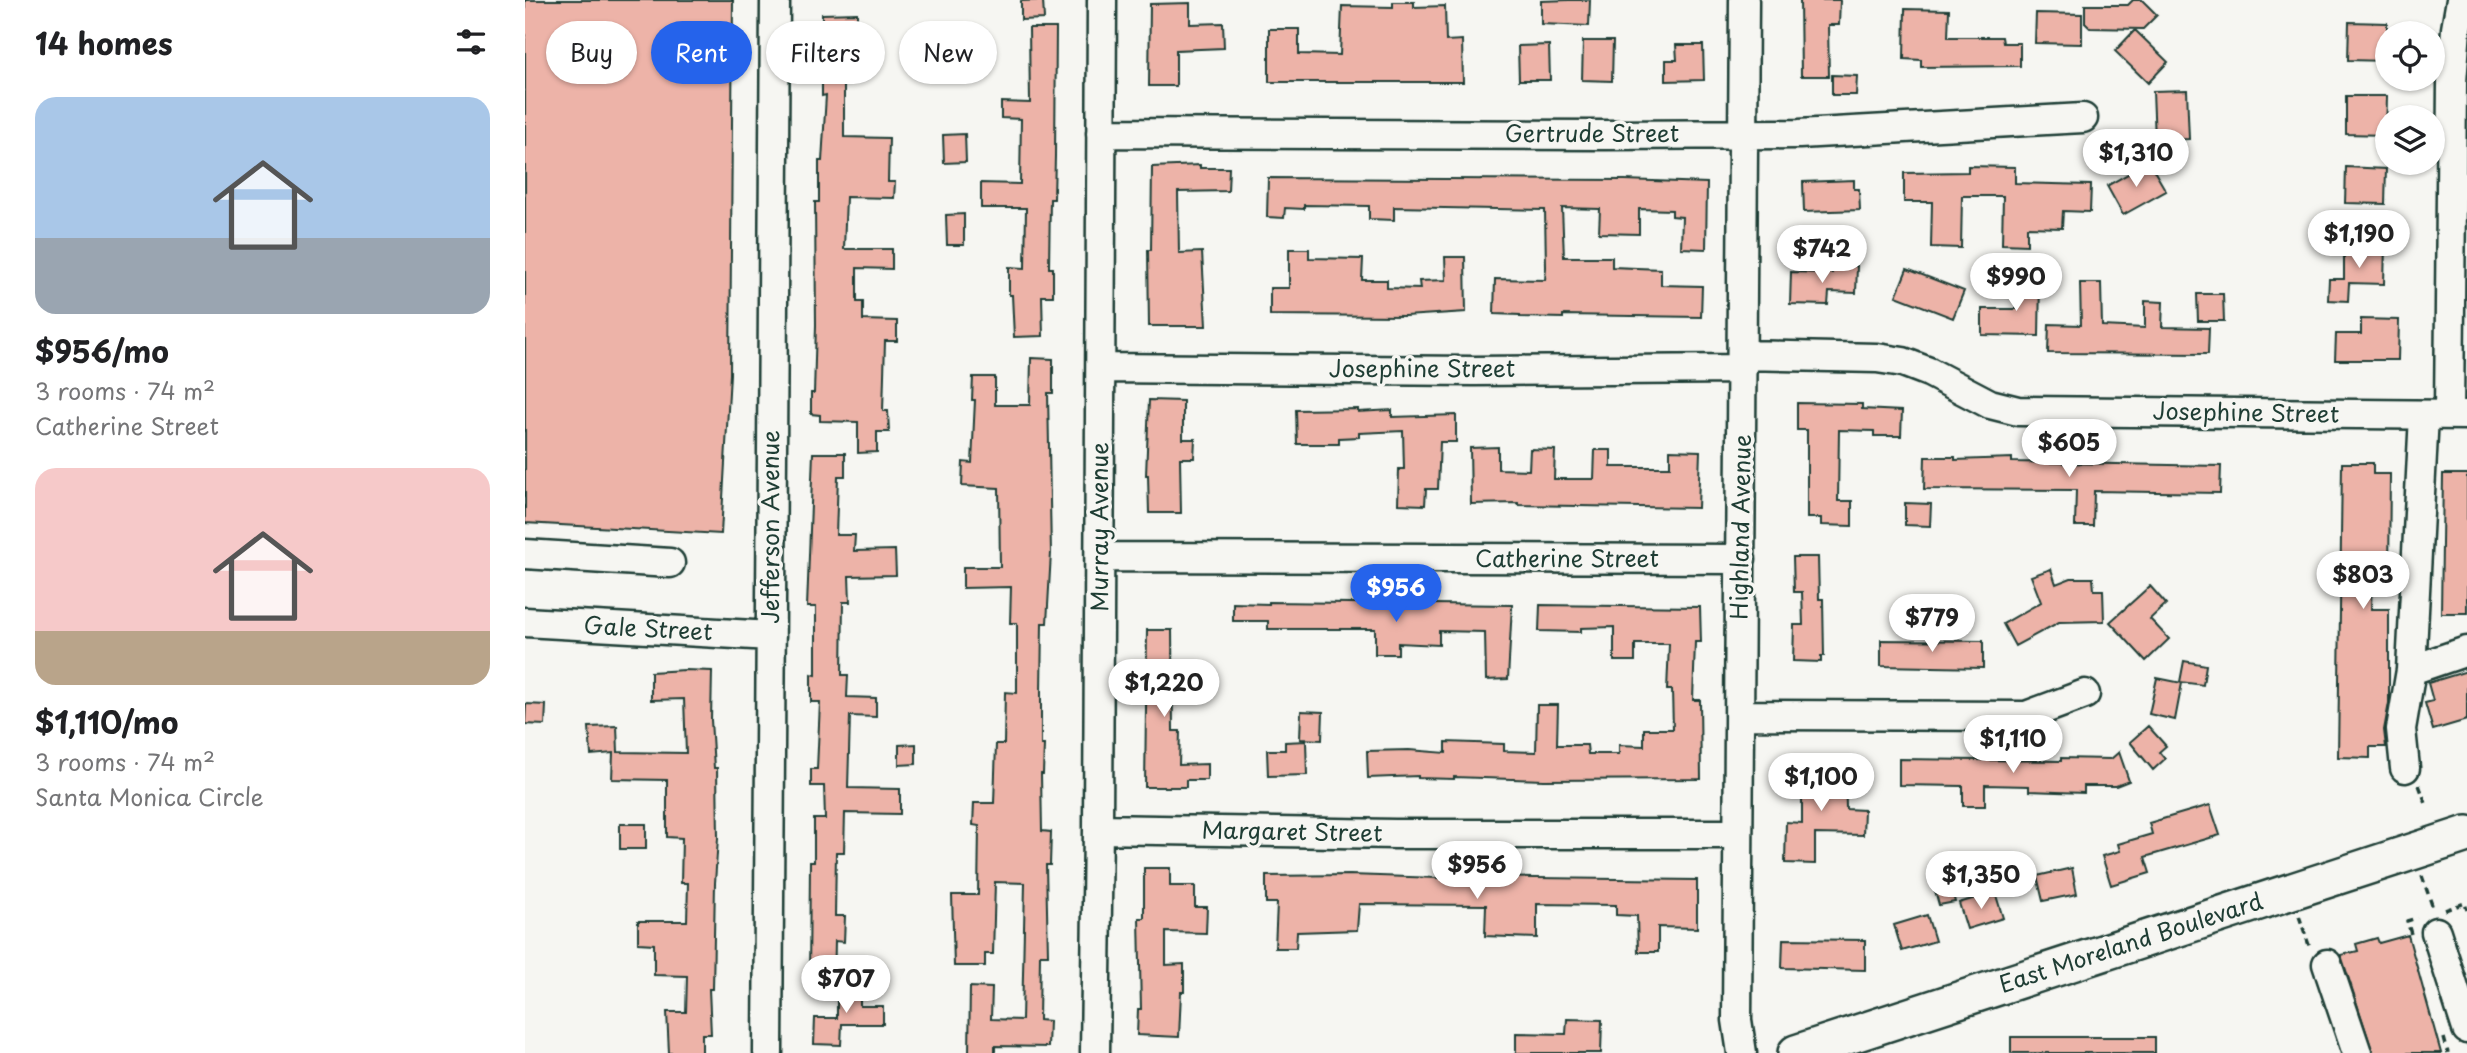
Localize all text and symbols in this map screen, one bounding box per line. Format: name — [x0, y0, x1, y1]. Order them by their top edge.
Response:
text: 14 homes — [35, 20, 173, 65]
chip: Buy — [546, 21, 637, 84]
chip: Rent — [651, 21, 752, 84]
chip: Filters — [766, 21, 885, 84]
chip: New — [899, 21, 997, 84]
map controls — [2375, 21, 2445, 175]
button: locate — [2375, 21, 2445, 91]
icon: filters — [452, 23, 490, 61]
button: layers — [2375, 105, 2445, 175]
street label: Gertrude Street — [1505, 115, 1679, 150]
pin: $1,310 — [2079, 130, 2193, 189]
text: $1,310 — [2099, 134, 2173, 169]
icon: home — [200, 142, 326, 268]
pin: $1,190 — [2302, 210, 2416, 270]
text: $1,190 — [2324, 215, 2394, 250]
pin: $742 — [1781, 226, 1863, 285]
text: $742 — [1793, 230, 1851, 265]
pin: $990 — [1975, 254, 2057, 313]
text: $990 — [1986, 258, 2046, 293]
text: $956/mo — [35, 328, 169, 373]
street label: Josephine Street — [1329, 350, 1515, 385]
text: 3 rooms · 74 m² — [35, 373, 215, 408]
street label: Josephine Street — [2152, 392, 2340, 431]
text: Catherine Street — [35, 408, 219, 443]
pin: $605 — [2028, 420, 2110, 479]
text: $605 — [2038, 424, 2100, 459]
street label: Jefferson Avenue — [752, 430, 787, 624]
street label: Highland Avenue — [1720, 434, 1759, 620]
street label: Murray Avenue — [1081, 442, 1116, 612]
icon: home — [200, 513, 326, 639]
street label: Catherine Street — [1475, 540, 1659, 575]
pin: $803 — [2322, 552, 2404, 611]
text: $803 — [2333, 556, 2394, 591]
pin: $956 — [1355, 564, 1437, 624]
text: $956 — [1366, 569, 1426, 604]
pin: $779 — [1891, 594, 1973, 654]
text: $779 — [1905, 599, 1959, 634]
street label: Gale Street — [583, 607, 713, 648]
pin: $1,220 — [1107, 660, 1221, 719]
text: $1,220 — [1124, 664, 1204, 699]
text: $1,110/mo — [35, 699, 179, 744]
pin: $1,110 — [1956, 716, 2070, 775]
text: $1,110 — [1980, 720, 2046, 755]
text: 3 rooms · 74 m² — [35, 744, 215, 779]
pin: $1,100 — [1764, 754, 1878, 813]
text: $1,100 — [1784, 758, 1858, 793]
text: Santa Monica Circle — [35, 779, 264, 814]
street label: Margaret Street — [1201, 811, 1383, 850]
pin: $956 — [1436, 842, 1518, 901]
text: $956 — [1447, 846, 1507, 881]
pin: $1,350 — [1924, 852, 2038, 911]
text: $1,350 — [1942, 856, 2020, 891]
street label: East Moreland Boulevard — [1994, 882, 2267, 1001]
pin: $707 — [805, 956, 887, 1015]
text: $707 — [817, 960, 875, 995]

